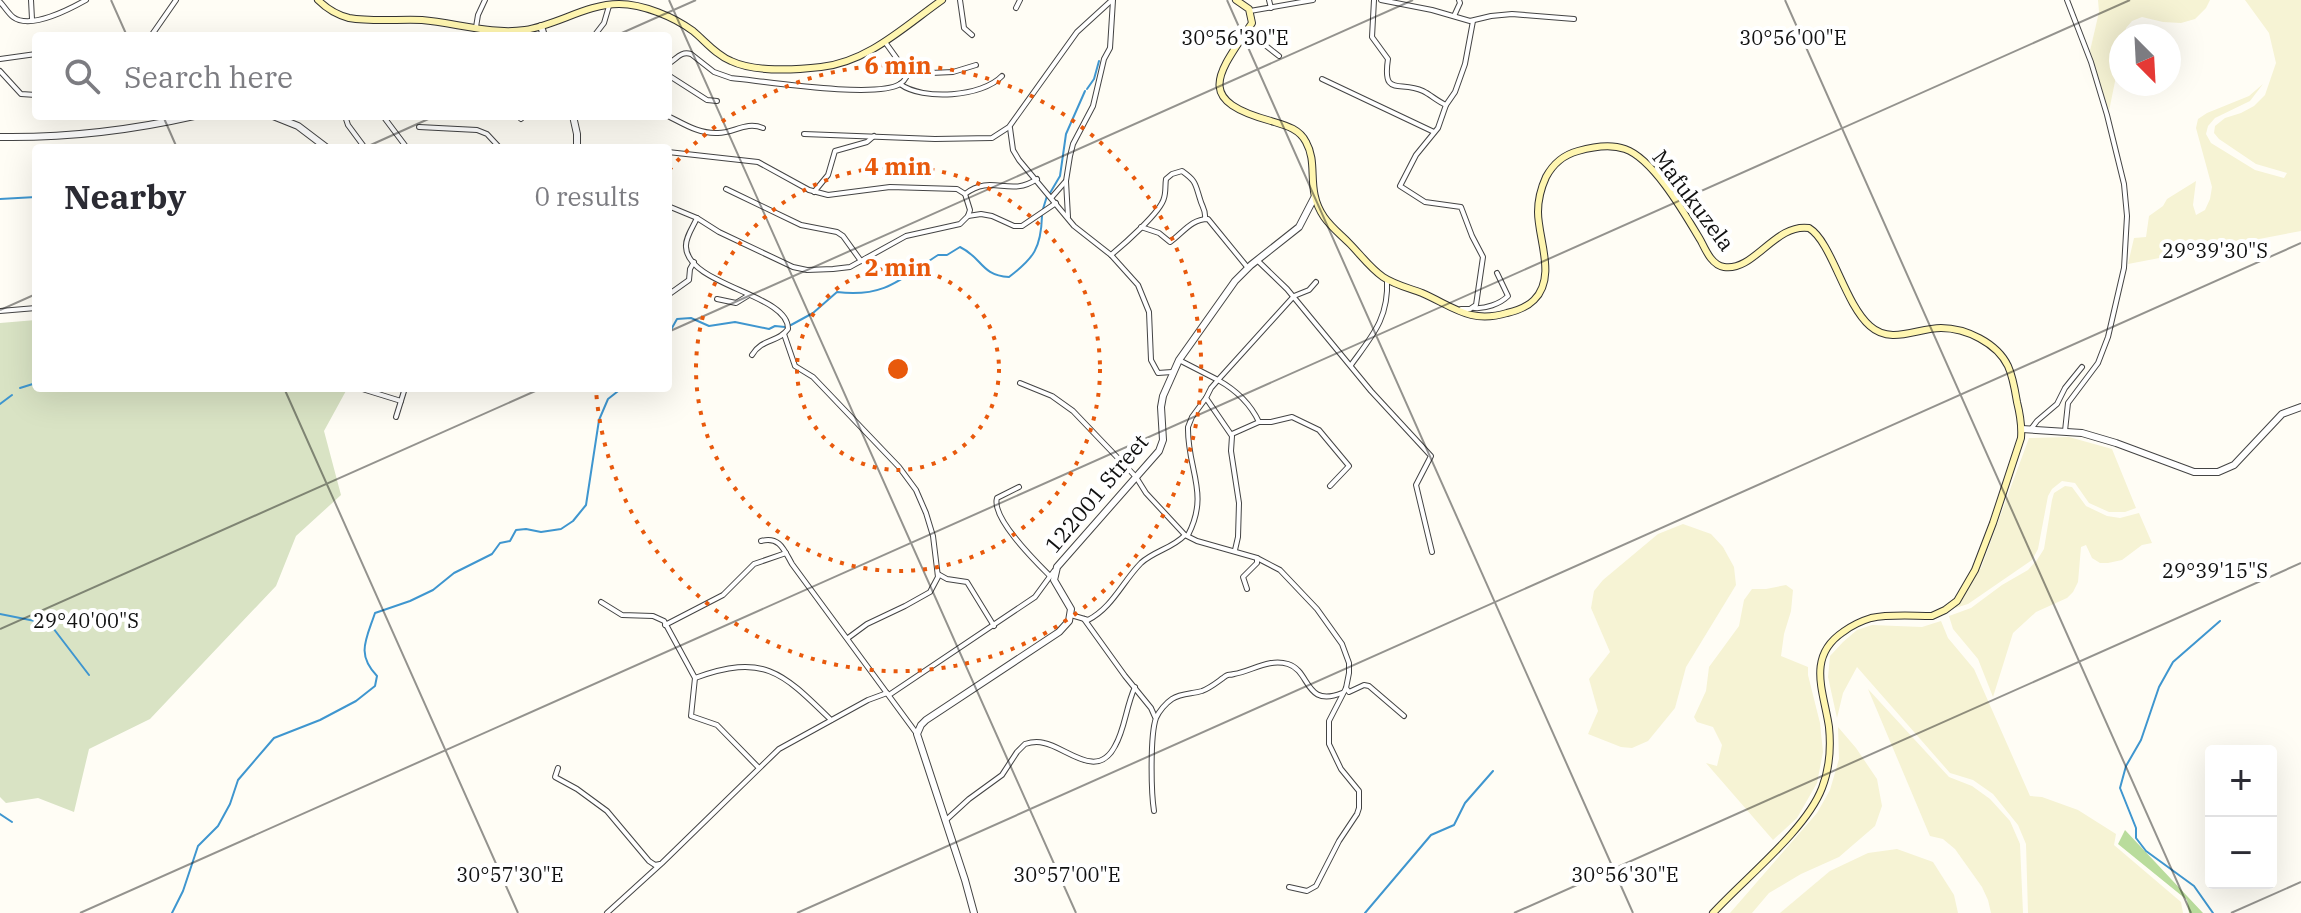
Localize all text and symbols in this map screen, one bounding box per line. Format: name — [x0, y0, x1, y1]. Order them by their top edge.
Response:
text: 30°56'30"E — [1181, 24, 1289, 51]
text: 30°56'00"E — [1739, 24, 1847, 51]
north arrow — [2109, 24, 2181, 96]
search box — [32, 32, 672, 120]
text: 6 min — [864, 49, 932, 81]
icon: search — [60, 54, 104, 98]
text: Search here — [124, 57, 293, 96]
street label: Mafukuzela — [1646, 143, 1742, 257]
text: 4 min — [864, 150, 932, 182]
text: Nearby — [64, 174, 186, 218]
text: 0 results — [534, 179, 640, 213]
text: 29°39'30"S — [2162, 237, 2268, 264]
text: 2 min — [864, 251, 932, 283]
centre of rings — [884, 355, 912, 383]
street label: 122001 Street — [1038, 428, 1154, 558]
text: 29°39'15"S — [2162, 557, 2268, 584]
text: 29°40'00"S — [33, 607, 139, 634]
map controls — [2205, 745, 2277, 889]
button: + — [2205, 745, 2277, 817]
button: − — [2205, 817, 2277, 889]
text: 30°57'30"E — [456, 861, 564, 888]
text: 30°57'00"E — [1013, 861, 1121, 888]
text: 30°56'30"E — [1571, 861, 1679, 888]

